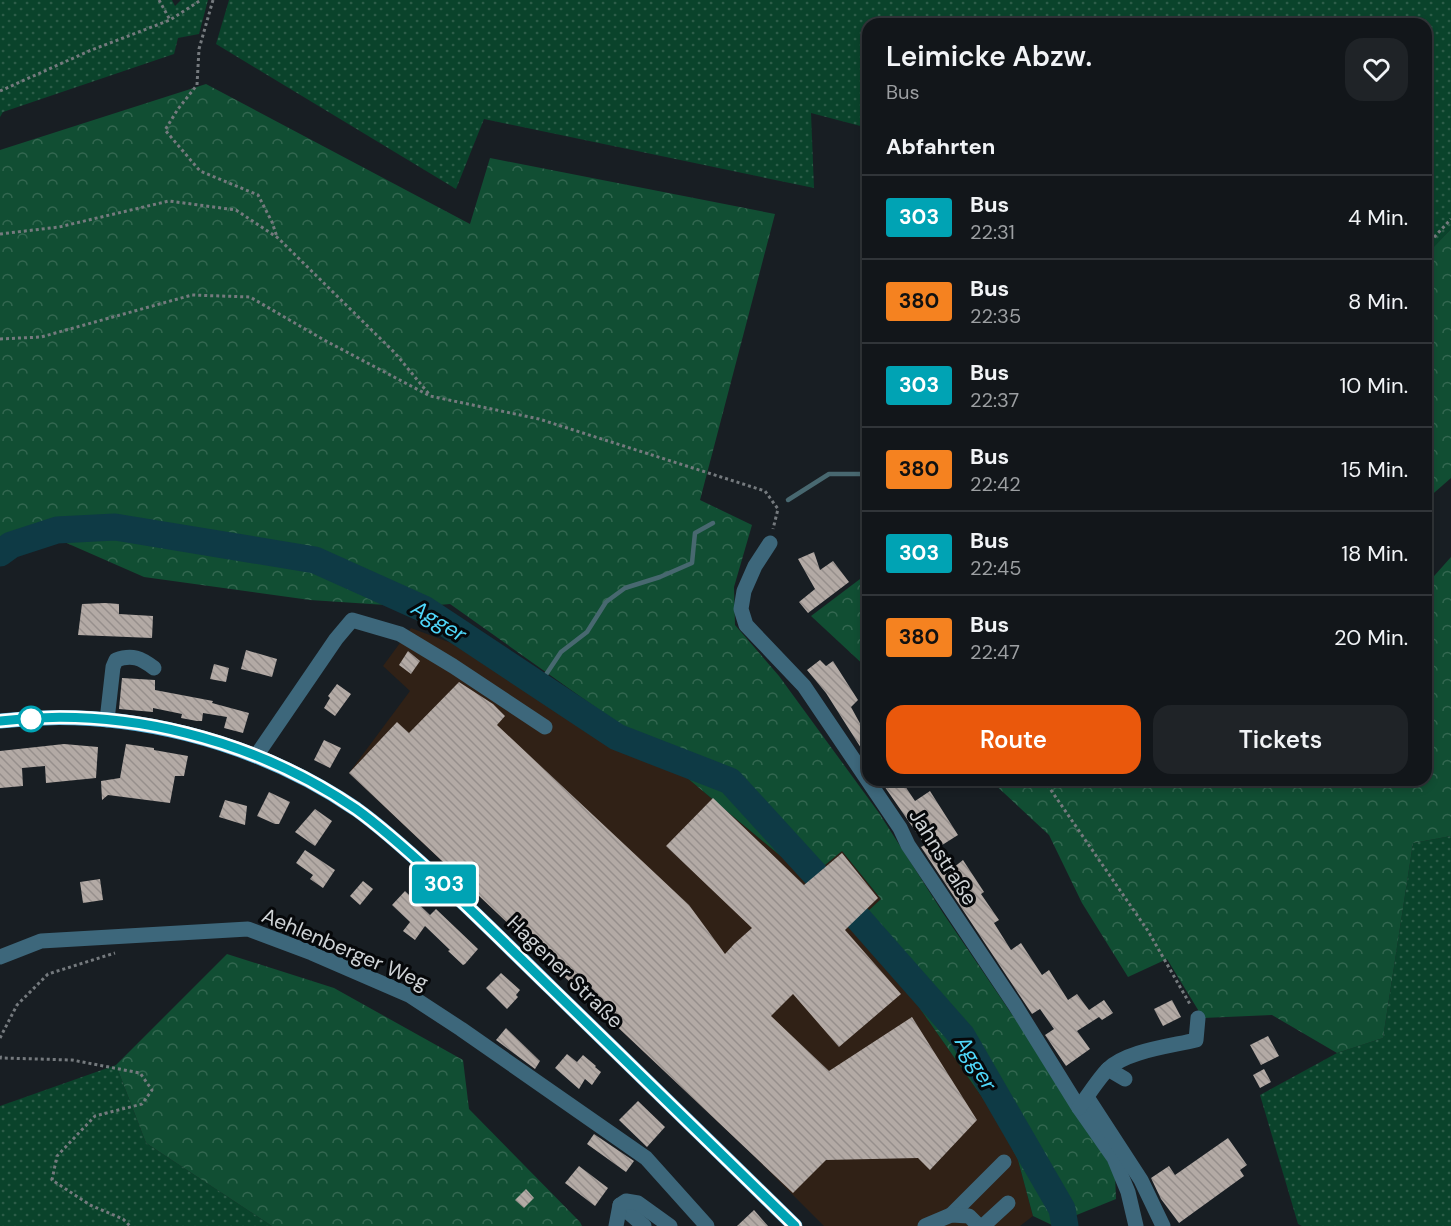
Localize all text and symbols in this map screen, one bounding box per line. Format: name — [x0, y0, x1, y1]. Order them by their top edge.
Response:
text: Leimicke Abzw. — [886, 38, 1092, 75]
button: heart — [1345, 38, 1408, 101]
text: Bus — [886, 79, 920, 105]
text: Abfahrten — [886, 132, 995, 161]
text: Bus — [970, 190, 1009, 219]
text: 303 — [899, 203, 939, 231]
text: 4 Min. — [1348, 203, 1408, 232]
text: 22:31 — [970, 219, 1015, 245]
text: Bus — [970, 274, 1009, 303]
text: 380 — [899, 287, 939, 315]
text: 8 Min. — [1348, 287, 1408, 316]
text: 22:35 — [970, 303, 1021, 329]
text: Bus — [970, 358, 1009, 387]
text: 303 — [899, 371, 939, 399]
text: 10 Min. — [1339, 371, 1408, 400]
text: 22:37 — [970, 387, 1019, 413]
text: Bus — [970, 442, 1009, 471]
text: 380 — [899, 455, 939, 483]
text: 15 Min. — [1341, 455, 1408, 484]
text: 22:42 — [970, 471, 1021, 497]
text: Bus — [970, 526, 1009, 555]
text: 303 — [899, 539, 939, 567]
text: 18 Min. — [1341, 539, 1408, 568]
text: 22:45 — [970, 555, 1021, 581]
water label: Agger — [405, 593, 473, 649]
text: Bus — [970, 610, 1009, 639]
text: 380 — [899, 623, 939, 651]
text: 20 Min. — [1334, 623, 1408, 652]
text: 22:47 — [970, 639, 1020, 665]
button: Route — [886, 705, 1141, 774]
button: Tickets — [1153, 705, 1408, 774]
unlabelled marker — [18, 706, 44, 732]
street label: Jahnstraße — [902, 803, 984, 911]
line badge: 303 — [410, 864, 478, 904]
text: 303 — [424, 870, 464, 898]
street label: Aehlenberger Weg — [258, 901, 433, 997]
street label: Hagener Straße — [501, 909, 629, 1035]
water label: Agger — [948, 1029, 1004, 1097]

